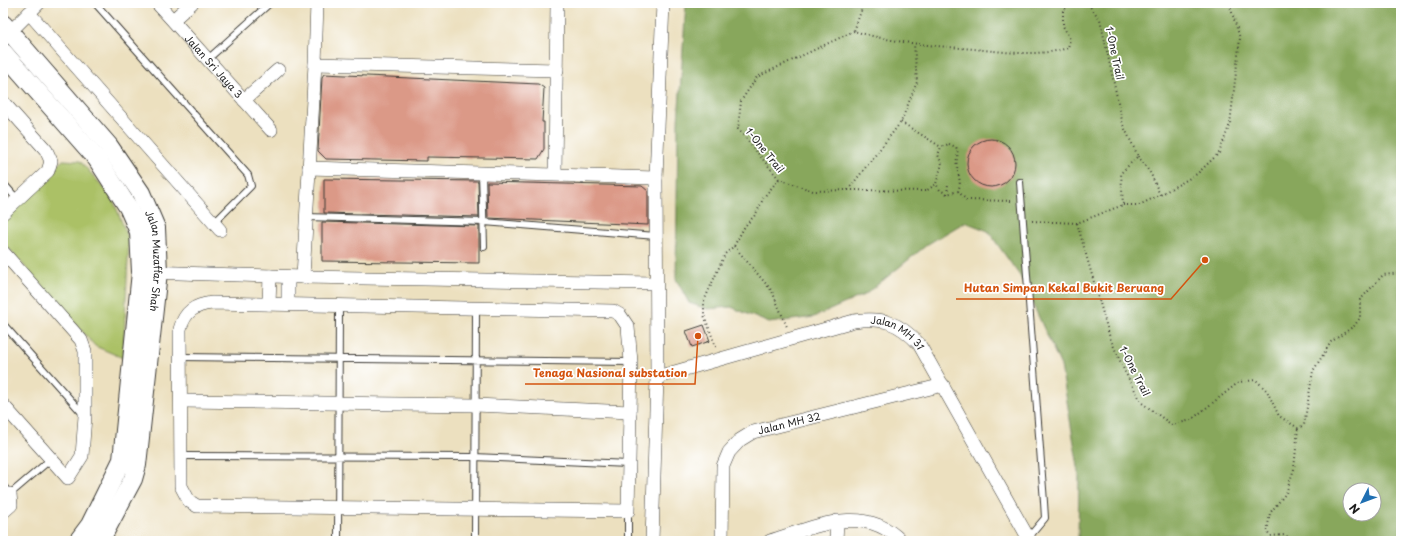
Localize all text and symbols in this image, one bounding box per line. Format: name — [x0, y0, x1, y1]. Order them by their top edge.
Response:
street label: 1-One Trail — [1103, 25, 1128, 81]
street label: Jalan Sri Jaya 3 — [182, 31, 247, 101]
street label: 1-One Trail — [742, 124, 788, 176]
street label: Jalan Muzaffar Shah — [142, 207, 166, 312]
callout: Hutan Simpan Kekal Bukit Beruang — [956, 276, 1171, 299]
text: Hutan Simpan Kekal Bukit Beruang — [964, 279, 1164, 296]
street label: Jalan MH 31 — [870, 312, 929, 352]
street label: 1-One Trail — [1116, 343, 1155, 398]
callout: Tenaga Nasional substation — [525, 361, 695, 384]
text: Tenaga Nasional substation — [533, 364, 687, 381]
street label: Jalan MH 32 — [756, 408, 822, 438]
north arrow — [1342, 482, 1382, 522]
text: N — [1345, 500, 1363, 518]

